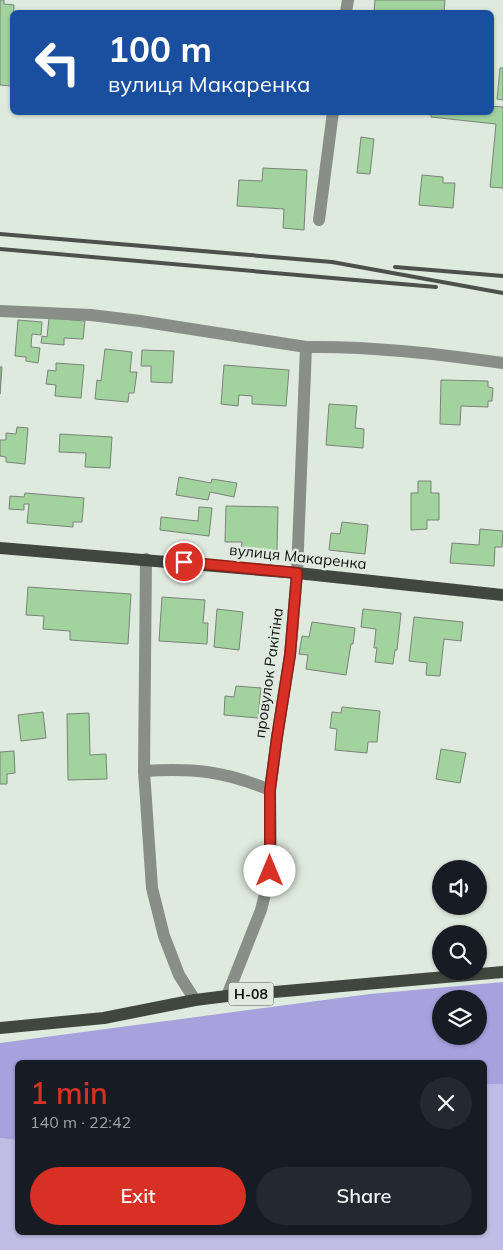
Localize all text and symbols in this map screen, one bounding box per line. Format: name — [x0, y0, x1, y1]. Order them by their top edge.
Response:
text: 100 m — [108, 27, 212, 71]
icon: left — [25, 30, 90, 95]
text: вулиця Макаренка — [108, 70, 310, 98]
street label: вулиця Макаренка — [228, 540, 368, 573]
pin — [163, 541, 205, 583]
icon: arrive — [170, 548, 198, 576]
street label: провулок Ракітіна — [250, 606, 287, 739]
position arrow — [243, 844, 295, 896]
map controls — [432, 860, 487, 1045]
button: sound — [432, 860, 487, 915]
button: search — [432, 925, 487, 980]
road number: Н-08 — [228, 982, 274, 1006]
button: layers — [432, 990, 487, 1045]
text: 1 min — [30, 1074, 108, 1112]
button: close — [420, 1077, 472, 1129]
text: 140 m · 22:42 — [30, 1112, 131, 1132]
button: Exit — [30, 1167, 246, 1225]
button: Share — [256, 1167, 472, 1225]

